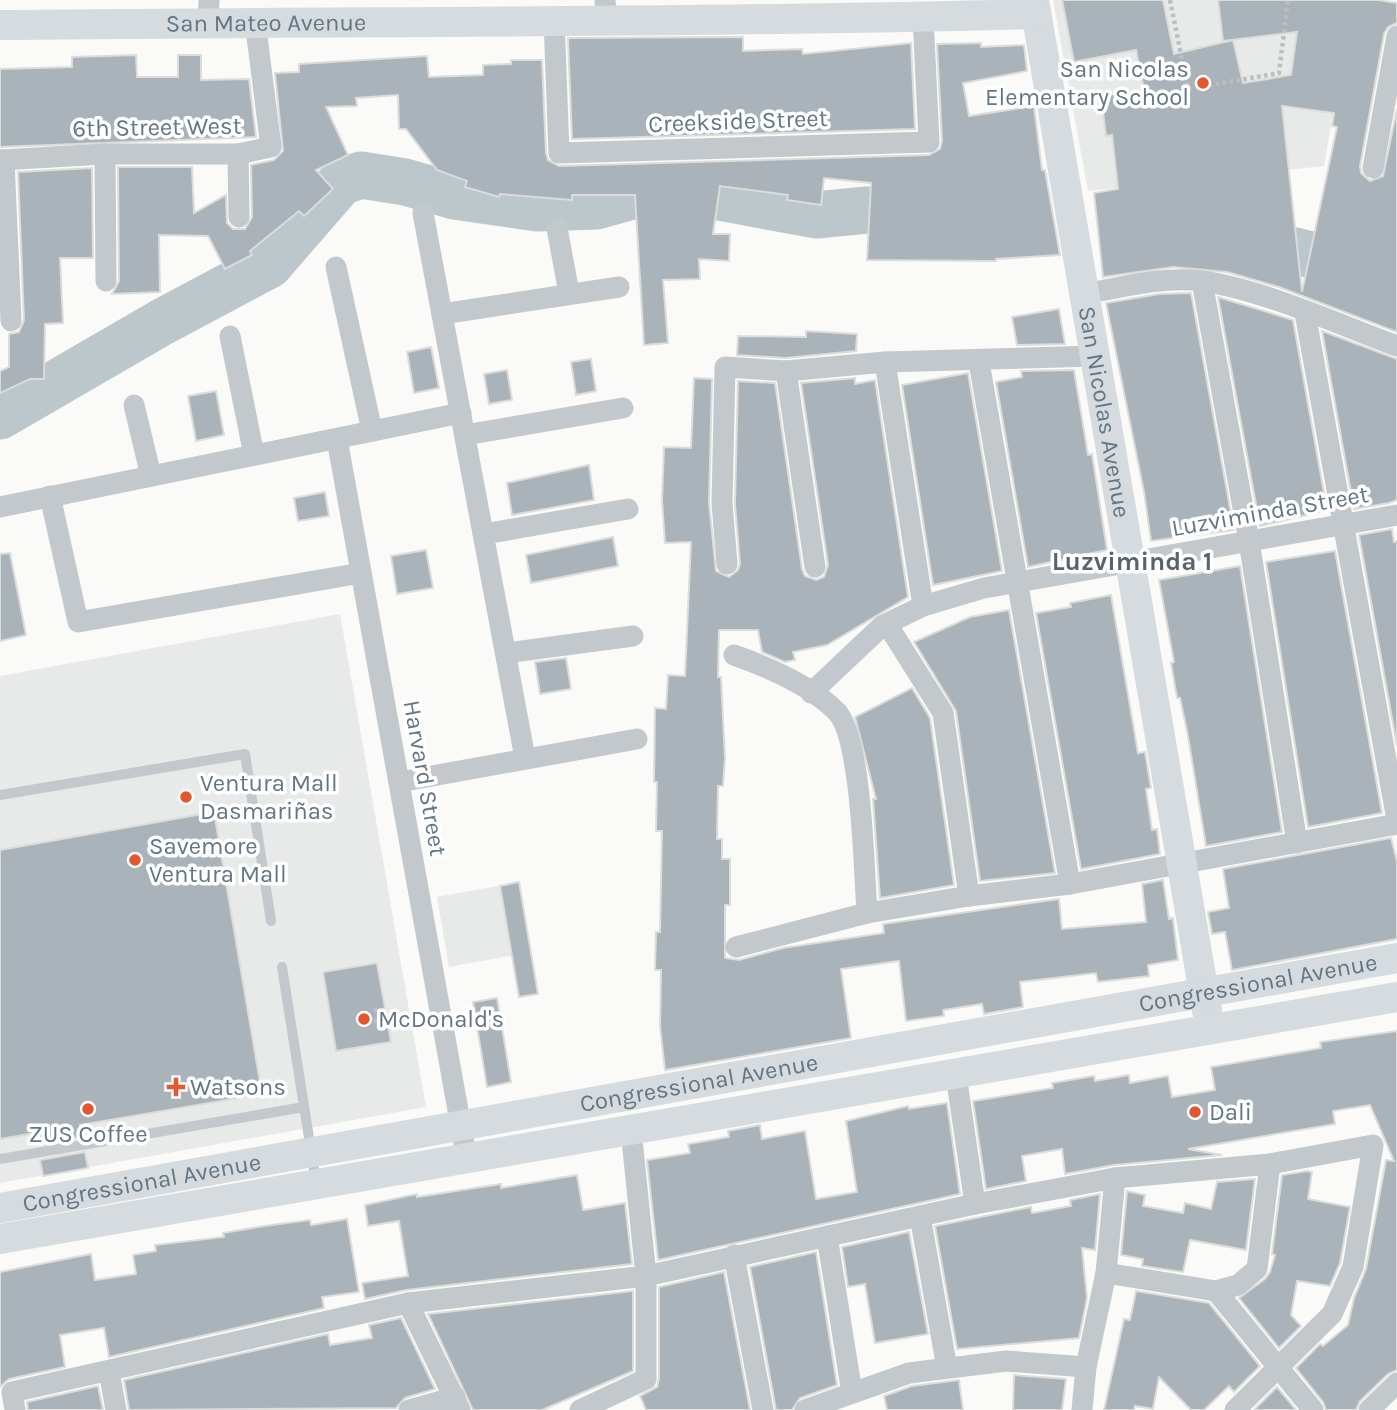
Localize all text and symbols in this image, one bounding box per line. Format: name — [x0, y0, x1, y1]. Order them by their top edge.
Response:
street label: San Mateo Avenue — [166, 8, 366, 37]
place label: San Nicolas Elementary School — [985, 55, 1189, 111]
marker: San Nicolas Elementary School — [1195, 75, 1211, 91]
street label: Creekside Street — [648, 104, 828, 138]
street label: 6th Street West — [72, 112, 242, 142]
street label: San Nicolas Avenue — [1073, 304, 1136, 520]
street label: Luzviminda Street — [1169, 480, 1371, 542]
district label: Luzviminda 1 — [1052, 546, 1212, 577]
street label: Harvard Street — [398, 698, 452, 858]
place label: Ventura Mall Dasmariñas — [200, 769, 338, 825]
marker: Ventura Mall Dasmariñas — [178, 789, 194, 805]
place label: Savemore Ventura Mall — [149, 832, 287, 888]
marker: Savemore Ventura Mall — [127, 852, 143, 868]
street label: Congressional Avenue — [1137, 948, 1379, 1018]
place label: McDonald's — [378, 1005, 504, 1033]
marker: McDonald's — [356, 1011, 372, 1027]
street label: Congressional Avenue — [578, 1048, 820, 1118]
place label: Watsons — [190, 1073, 286, 1101]
marker: Watsons — [168, 1079, 184, 1095]
place label: Dali — [1209, 1098, 1252, 1126]
marker: ZUS Coffee — [80, 1101, 96, 1117]
marker: Dali — [1187, 1104, 1203, 1120]
place label: ZUS Coffee — [29, 1120, 148, 1148]
street label: Congressional Avenue — [20, 1148, 263, 1218]

